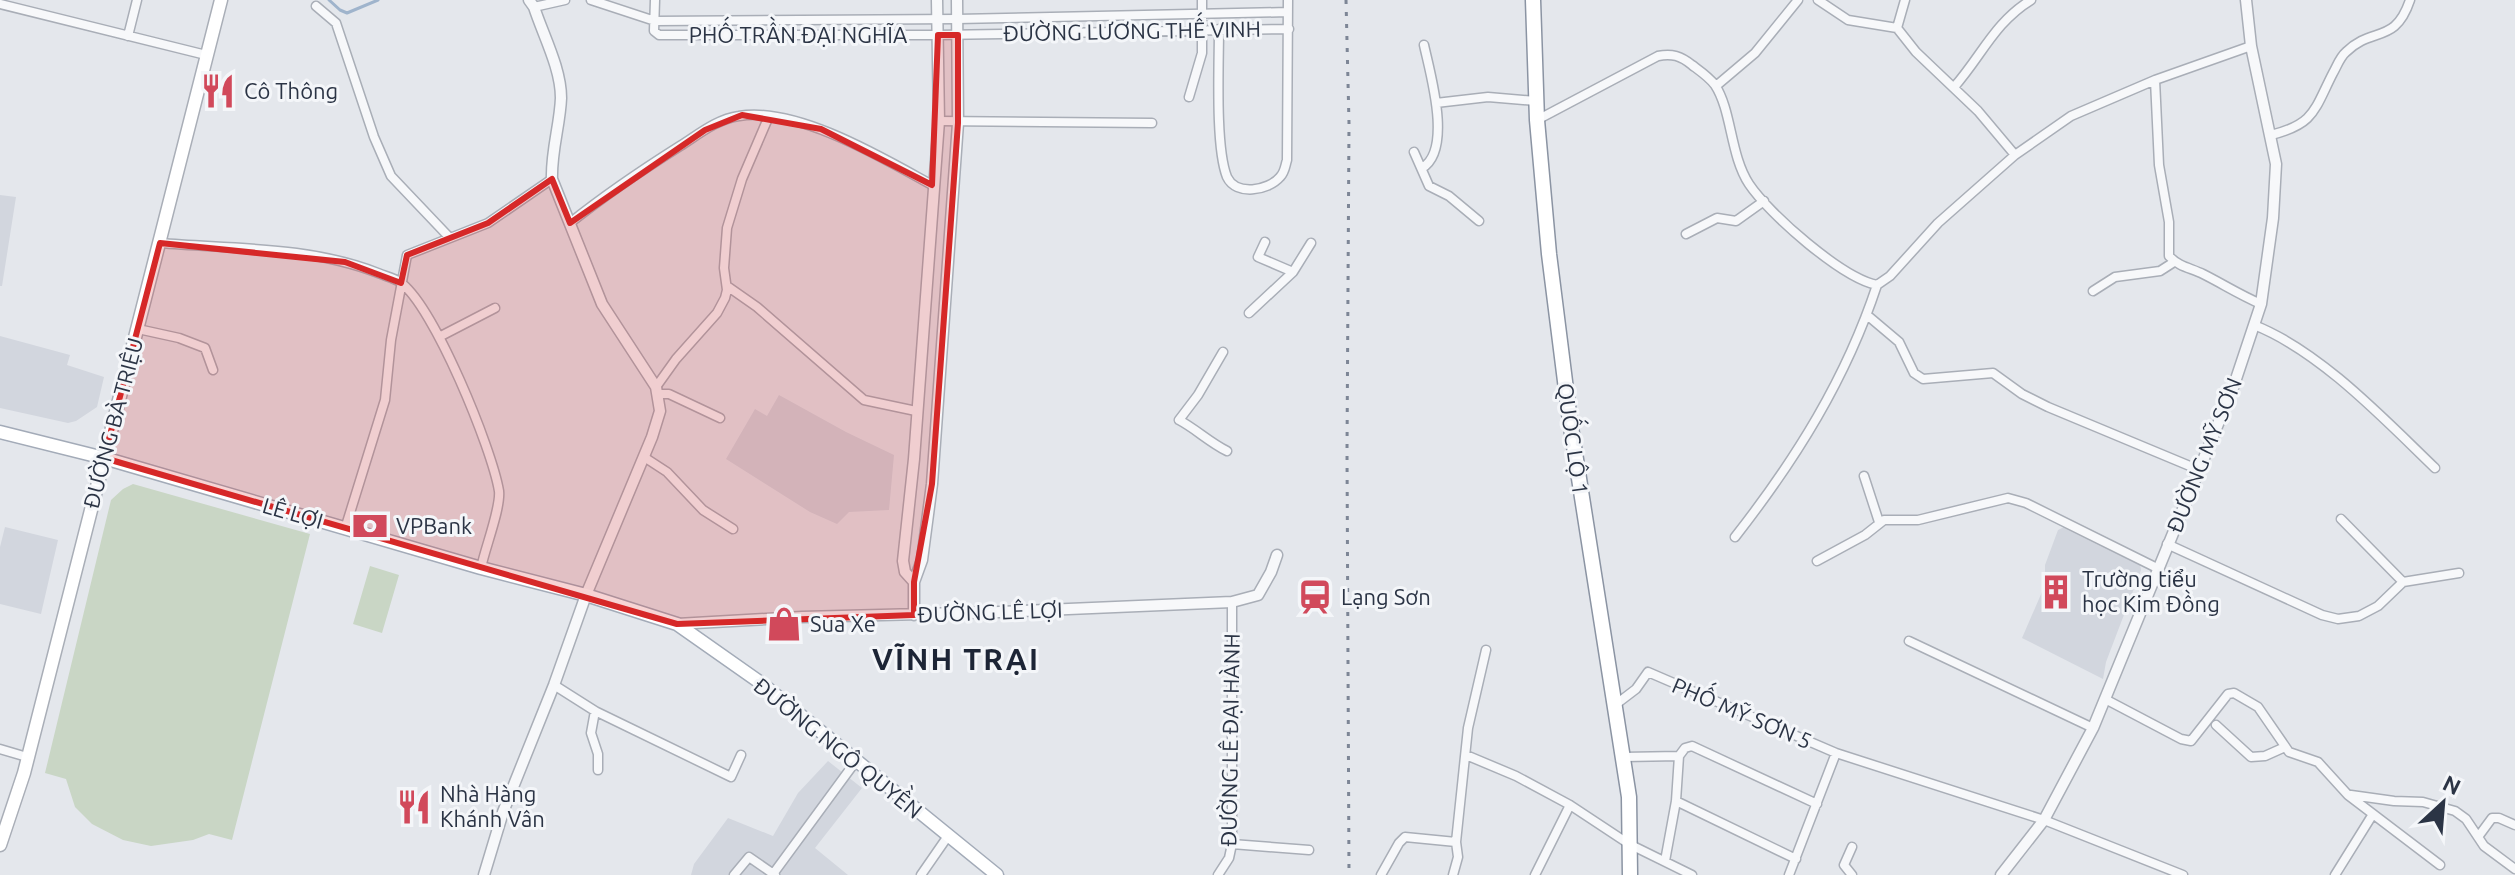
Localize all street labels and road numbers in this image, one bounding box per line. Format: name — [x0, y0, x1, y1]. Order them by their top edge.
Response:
street label: ĐƯỜNG LƯƠNG THẾ VINH — [1003, 10, 1261, 45]
street label: PHỐ TRẦN ĐẠI NGHĨA — [689, 16, 908, 47]
street label: ĐƯỜNG BÀ TRIỆU — [77, 335, 147, 511]
street label: ĐƯỜNG MỸ SƠN — [2160, 373, 2246, 536]
street label: QUỐC LỘ 1 — [1553, 381, 1599, 496]
street label: LÊ LỢI — [260, 491, 327, 533]
street label: ĐƯỜNG LÊ LỢI — [917, 595, 1063, 627]
street label: ĐƯỜNG LÊ ĐẠI HÀNH — [1214, 633, 1244, 847]
street label: PHỐ MỸ SƠN 5 — [1669, 667, 1818, 753]
street label: ĐƯỜNG NGÔ QUYỀN — [749, 668, 931, 823]

